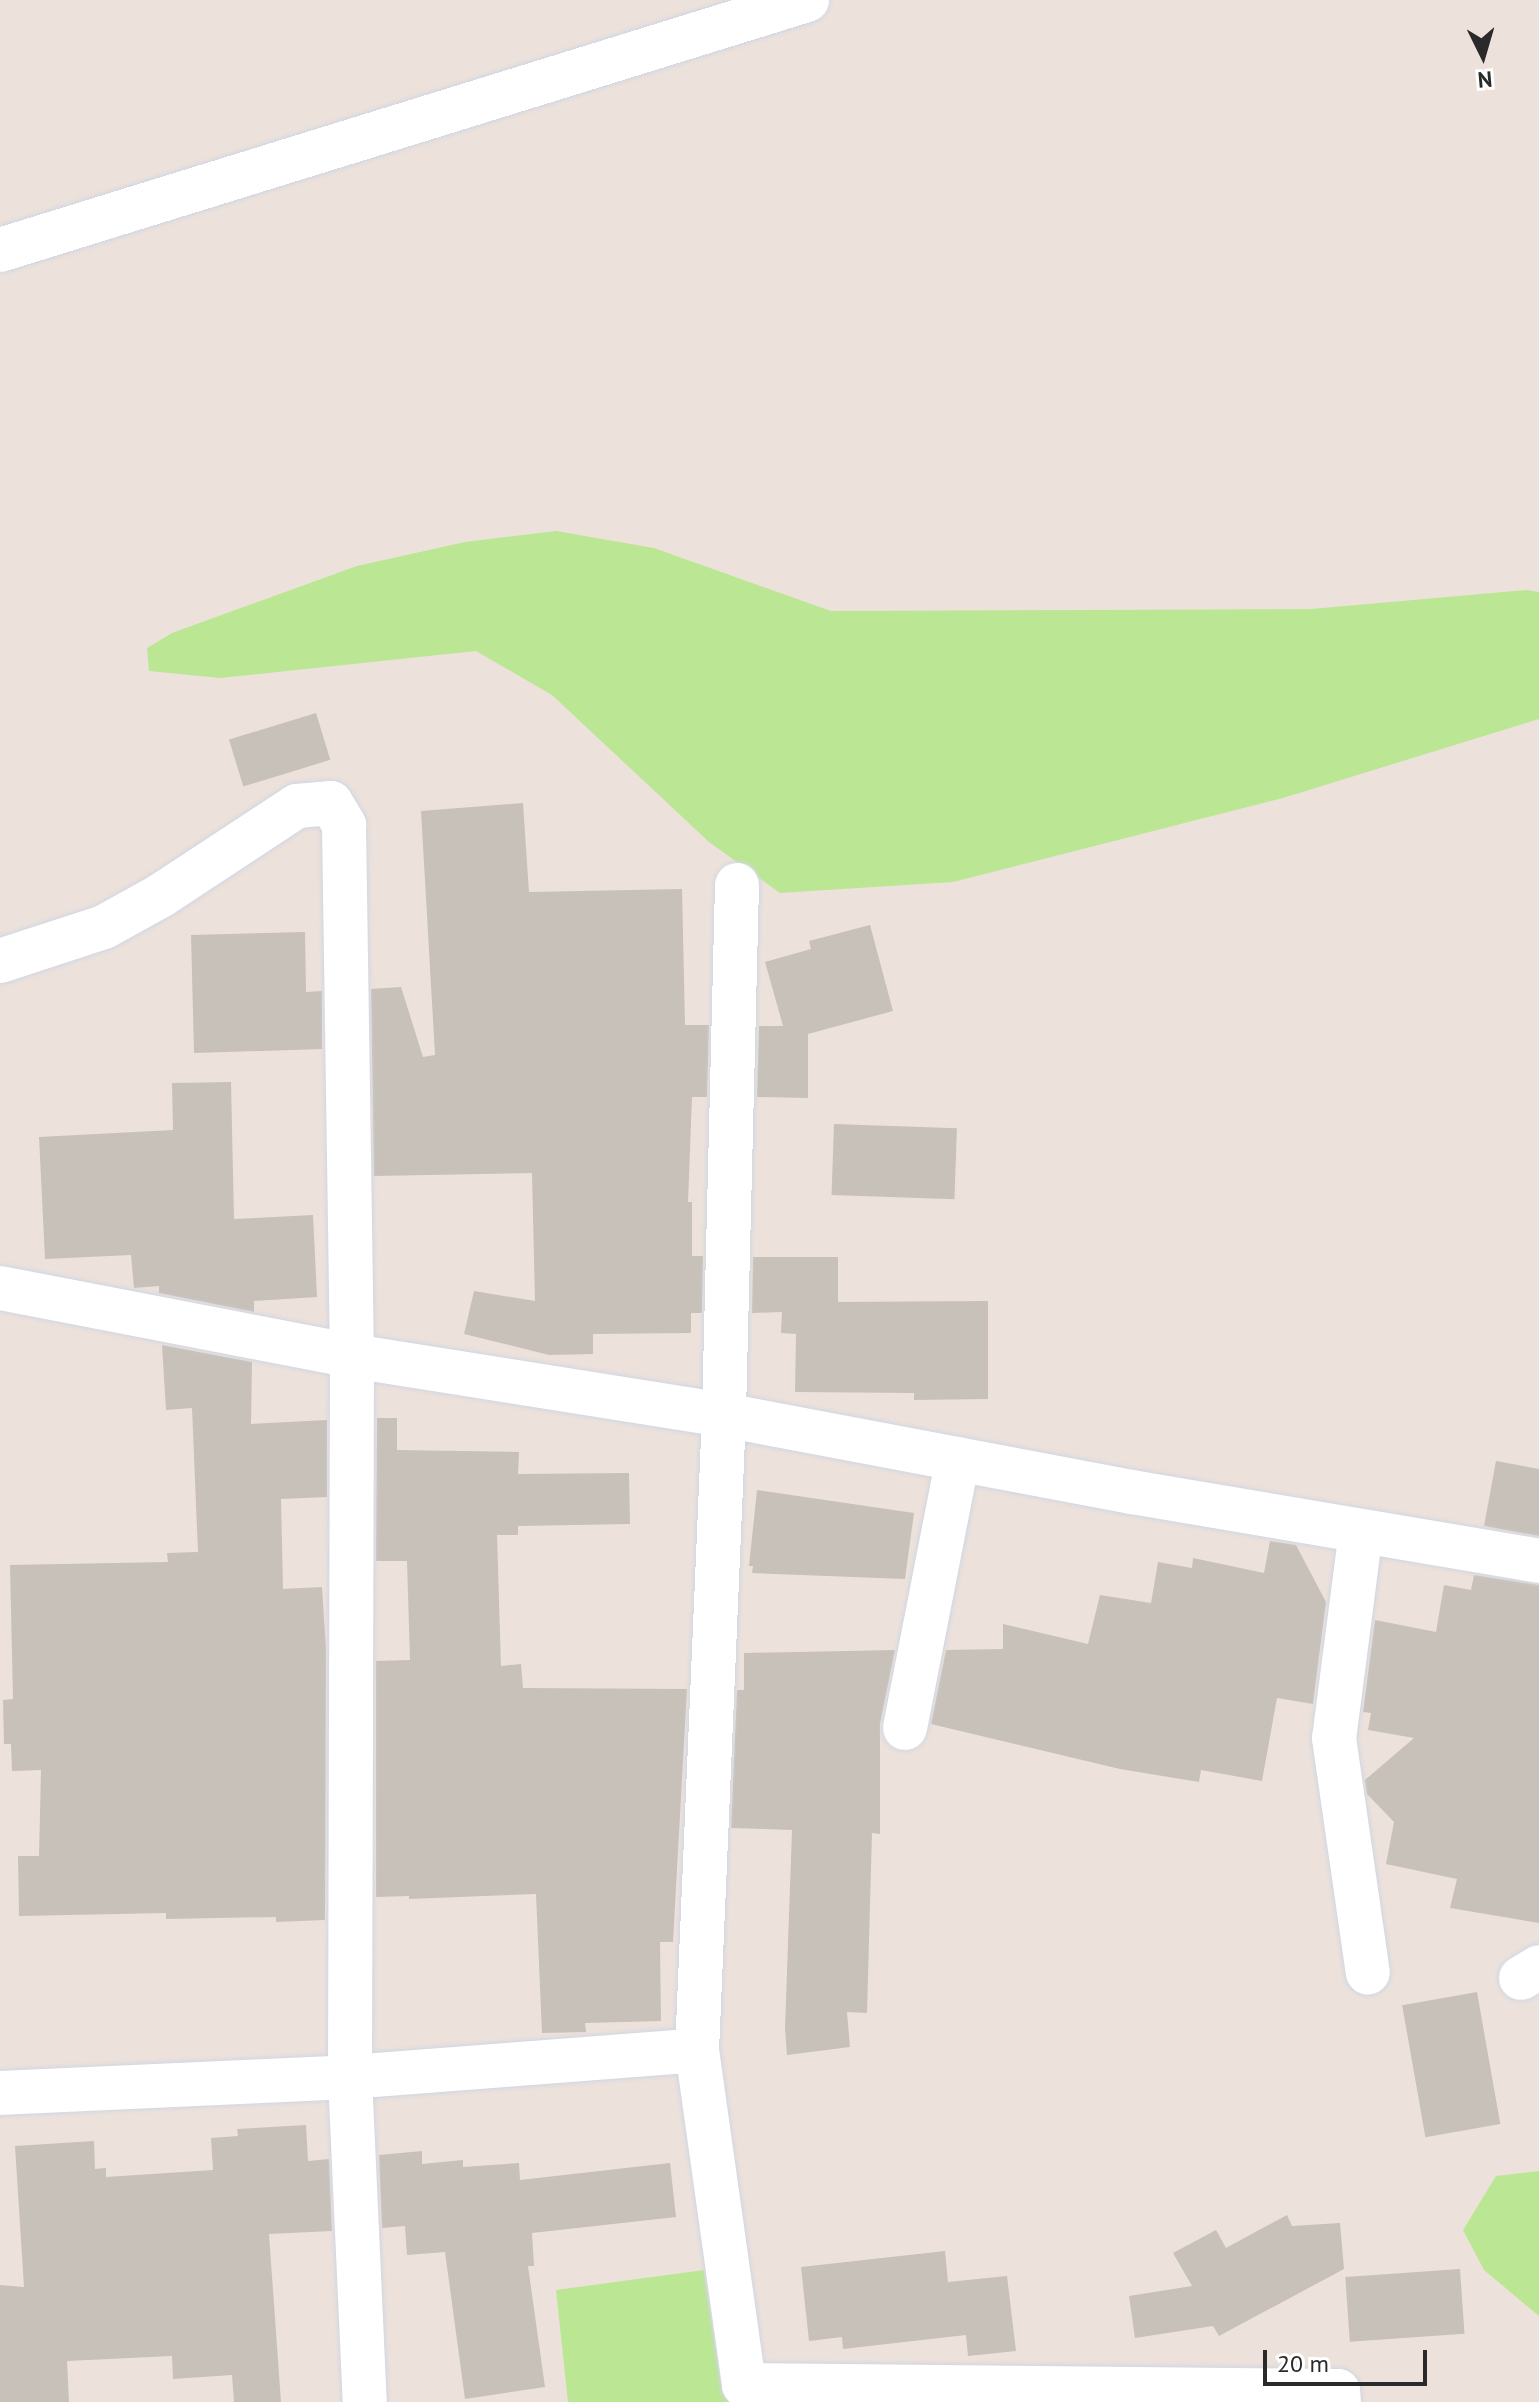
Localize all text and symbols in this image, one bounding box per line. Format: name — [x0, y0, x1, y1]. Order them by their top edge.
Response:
north arrow — [1443, 16, 1523, 96]
text: N — [1477, 65, 1494, 94]
scale bar — [1267, 2334, 1431, 2384]
text: 20 m — [1277, 2348, 1329, 2379]

